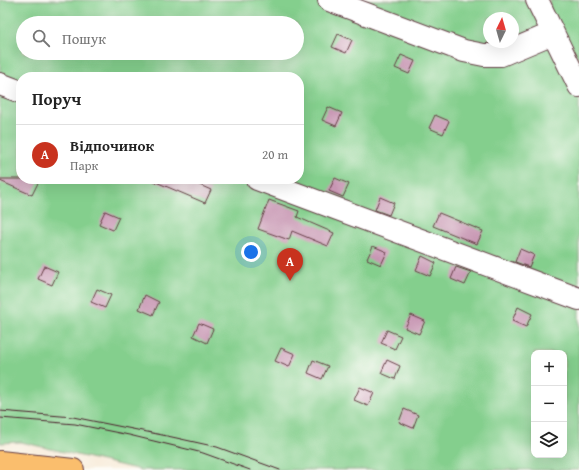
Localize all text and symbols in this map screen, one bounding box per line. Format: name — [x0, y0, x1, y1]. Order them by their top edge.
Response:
north arrow — [483, 12, 519, 48]
search box — [16, 16, 304, 60]
icon: search — [30, 27, 52, 49]
text: Пошук — [62, 28, 106, 49]
text: Поруч — [32, 86, 81, 111]
text: Відпочинок — [70, 135, 154, 156]
text: A — [41, 145, 49, 164]
text: 20 m — [262, 145, 288, 164]
text: Парк — [70, 156, 98, 175]
your location — [241, 242, 261, 262]
pin: A — [277, 248, 303, 281]
map controls — [531, 350, 567, 458]
button: + — [531, 350, 567, 386]
button: − — [531, 386, 567, 422]
button: layers — [531, 422, 567, 458]

